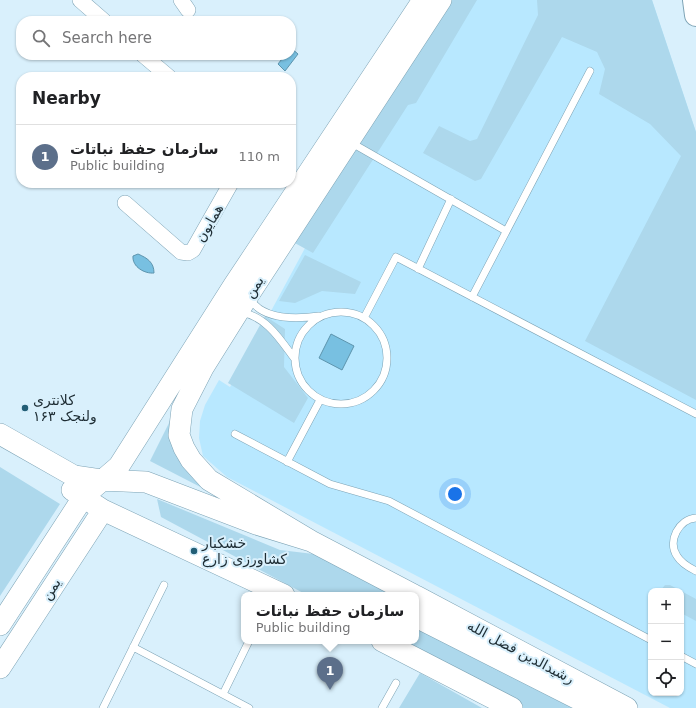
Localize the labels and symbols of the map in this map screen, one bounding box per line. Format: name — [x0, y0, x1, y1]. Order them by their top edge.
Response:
street label: همایون — [192, 201, 227, 245]
street label: یمن — [241, 273, 268, 301]
place label: کلانتری ۱۶۳ ولنجک — [33, 392, 97, 425]
marker: کلانتری ۱۶۳ ولنجک — [20, 403, 30, 413]
your location — [445, 484, 465, 504]
place label: خشکبار کشاورزی زارع — [201, 535, 287, 568]
marker: خشکبار کشاورزی زارع — [189, 546, 199, 556]
street label: یمن — [38, 575, 65, 603]
street label: رشیدالدین فضل الله — [464, 617, 577, 688]
pin: 1 — [317, 657, 343, 690]

